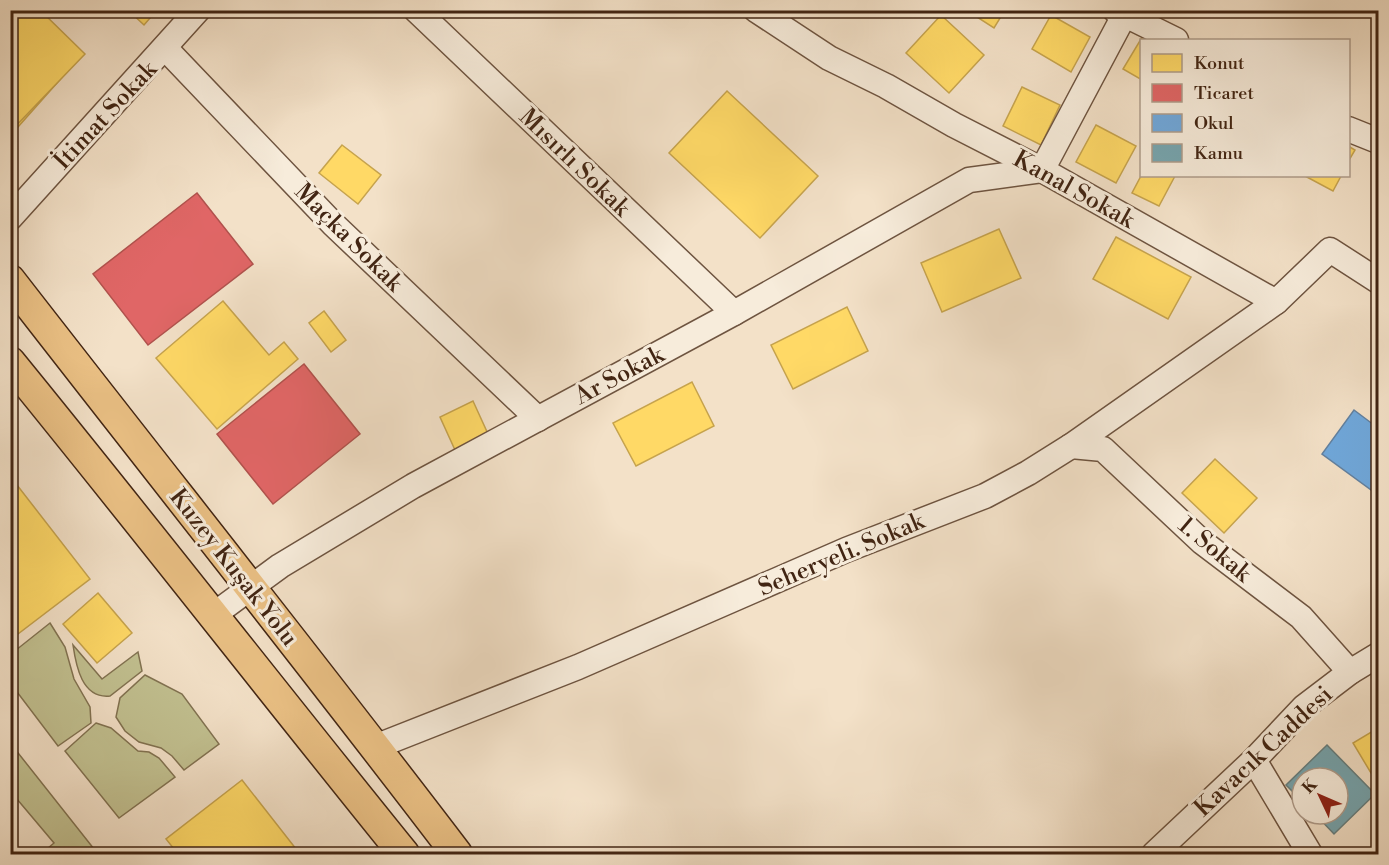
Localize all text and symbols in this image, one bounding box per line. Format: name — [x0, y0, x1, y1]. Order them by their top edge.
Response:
legend — [1140, 39, 1350, 177]
text: Konut — [1194, 52, 1245, 75]
street label: İtimat Sokak — [47, 53, 165, 176]
text: Ticaret — [1194, 82, 1254, 105]
street label: Mısırlı Sokak — [513, 102, 637, 224]
text: Okul — [1194, 112, 1234, 135]
text: Kamu — [1194, 142, 1244, 165]
street label: Kanal Sokak — [1008, 144, 1141, 236]
street label: Maçka Sokak — [288, 177, 410, 299]
street label: Ar Sokak — [569, 339, 671, 412]
street label: Kuzey Kuşak Yolu — [162, 483, 304, 653]
street label: Seheryeli. Sokak — [754, 506, 930, 603]
street label: 1. Sokak — [1172, 511, 1258, 590]
street label: Kavacık Caddesi — [1188, 680, 1338, 822]
north arrow — [1290, 766, 1350, 826]

